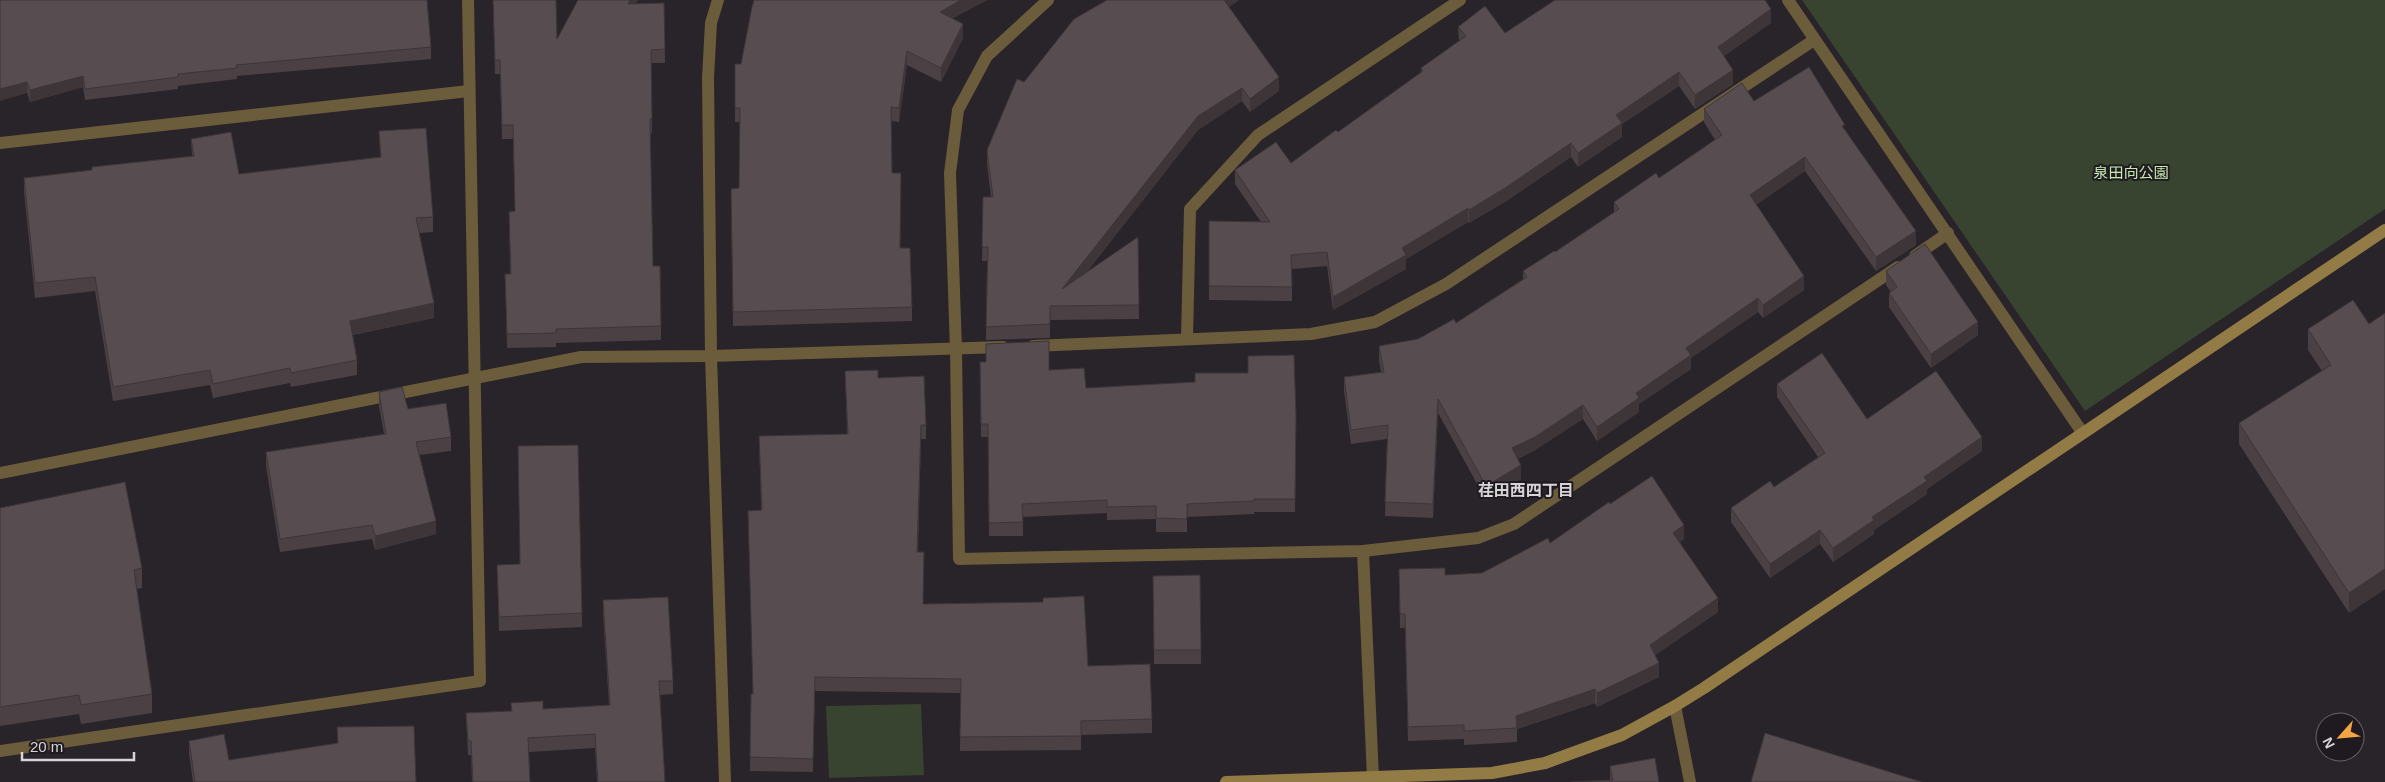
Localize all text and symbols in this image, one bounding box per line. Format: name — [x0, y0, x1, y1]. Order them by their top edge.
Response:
park label: 泉田向公園 — [2093, 164, 2169, 181]
district label: 荏田西四丁目 — [1478, 482, 1574, 499]
north arrow — [2315, 712, 2365, 762]
scale bar — [22, 730, 135, 762]
text: N — [2319, 735, 2338, 751]
text: 20 m — [30, 738, 63, 755]

